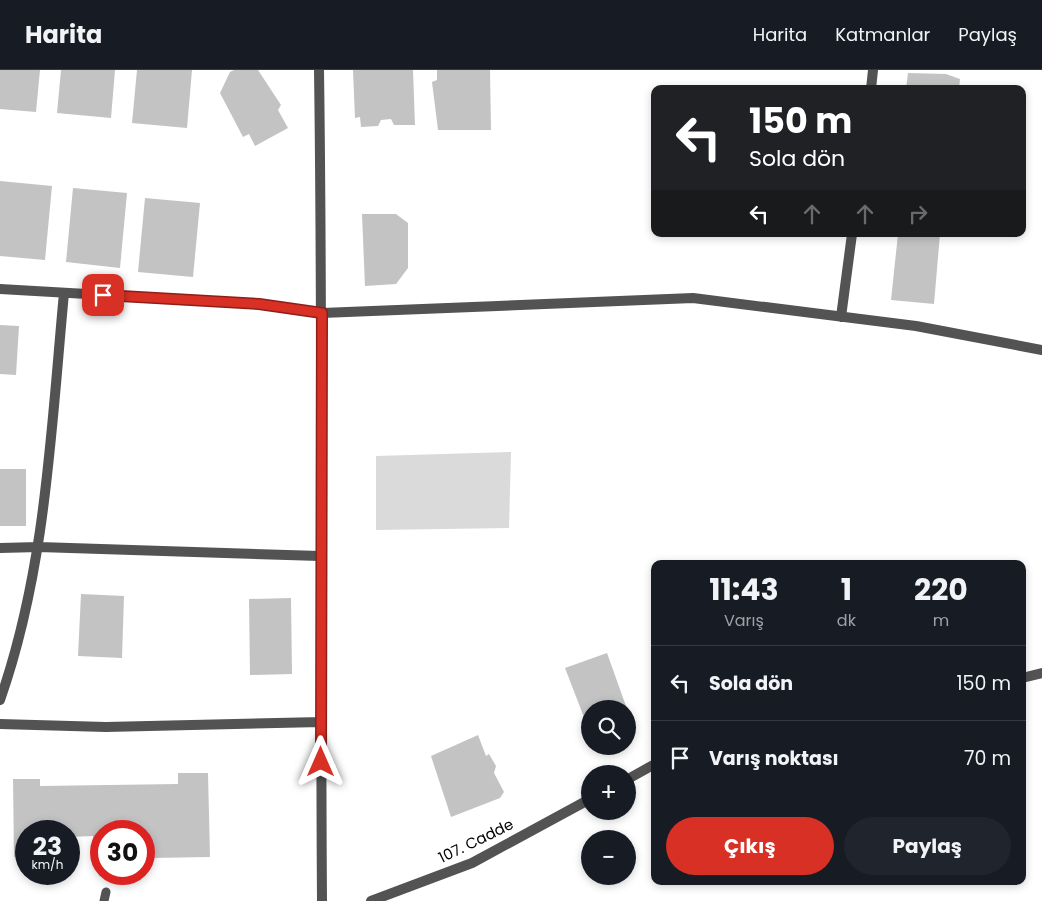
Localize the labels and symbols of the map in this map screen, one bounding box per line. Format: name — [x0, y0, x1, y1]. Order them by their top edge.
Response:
pin — [82, 274, 124, 316]
position arrow — [294, 735, 346, 787]
street label: 107. Cadde — [435, 813, 517, 868]
speed limit sign: 30 — [90, 820, 155, 885]

